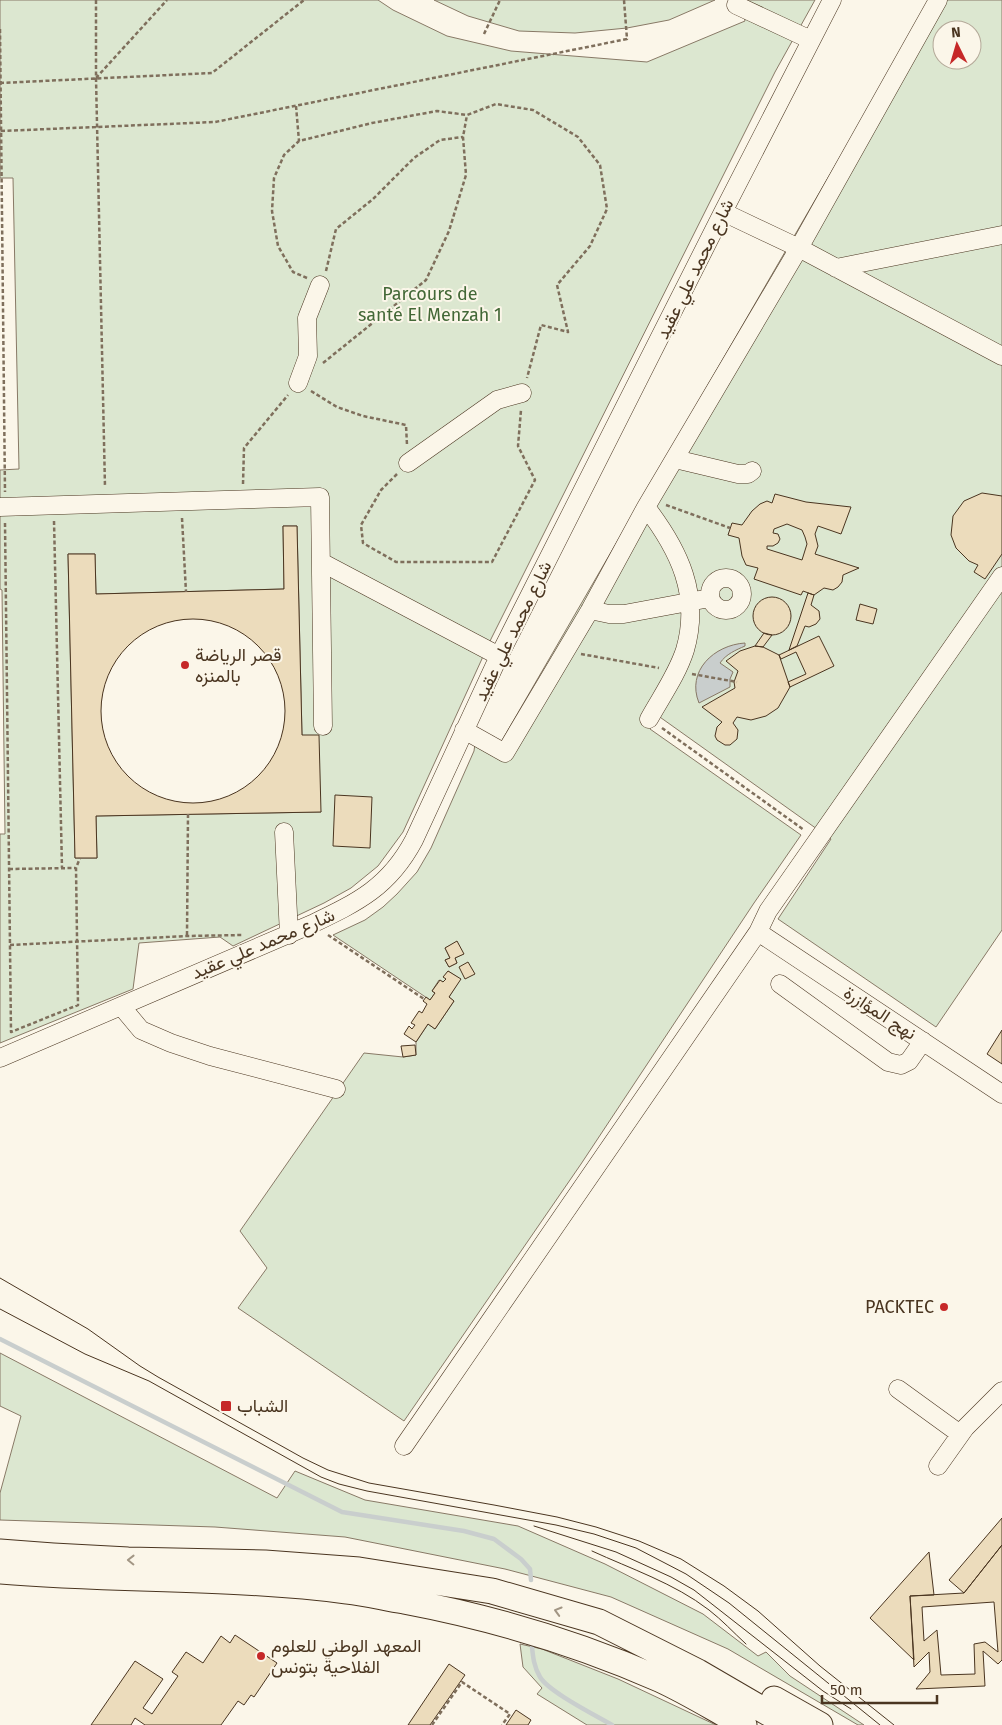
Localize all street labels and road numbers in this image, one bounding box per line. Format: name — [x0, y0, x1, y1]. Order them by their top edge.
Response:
street label: شارع محمد علي عقيد — [651, 195, 742, 345]
street label: شارع محمد علي عقيد — [469, 557, 560, 707]
street label: شارع محمد علي عقيد — [188, 904, 340, 988]
street label: نهج المؤازرة — [839, 981, 920, 1045]

